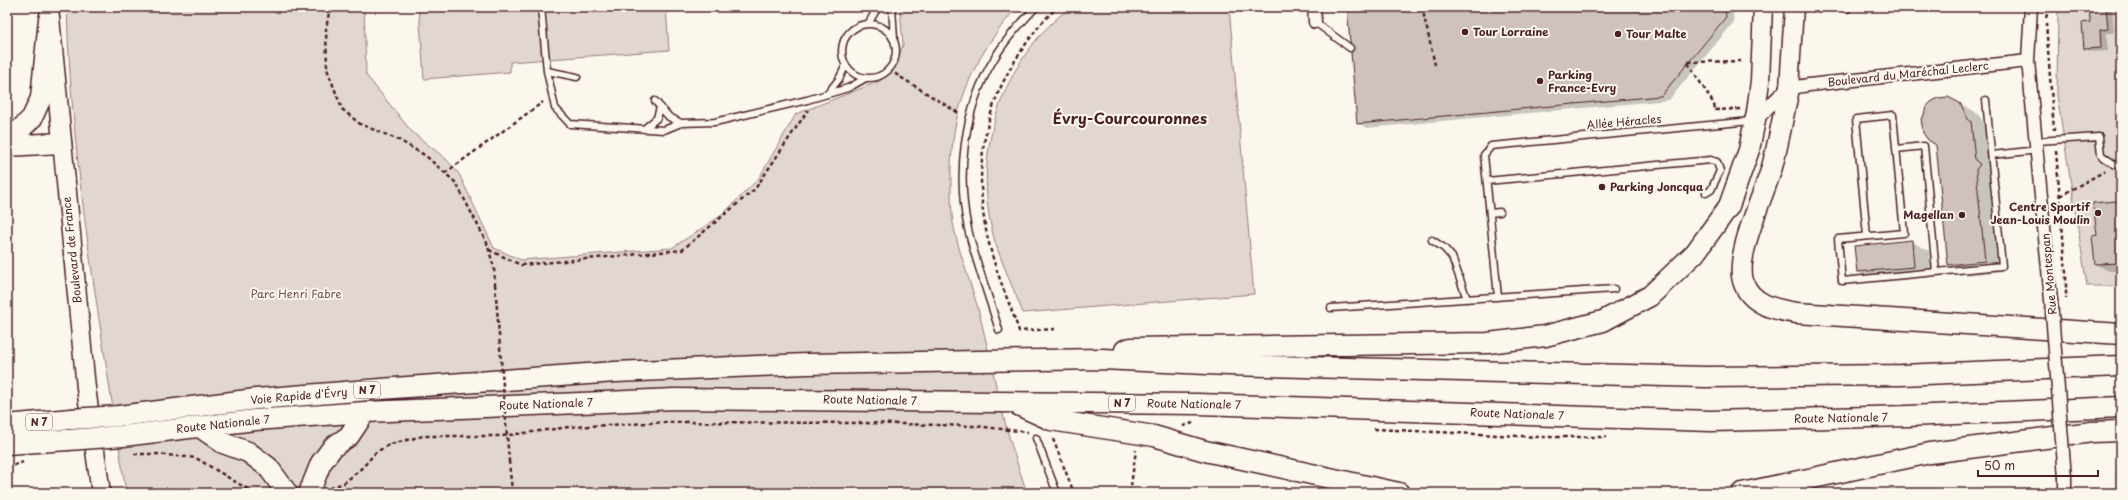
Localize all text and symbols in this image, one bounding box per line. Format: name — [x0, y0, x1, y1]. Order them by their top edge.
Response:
place label: Tour Lorraine — [1473, 23, 1549, 40]
place label: Tour Malte — [1626, 25, 1687, 42]
marker: Tour Lorraine — [1460, 27, 1470, 37]
marker: Tour Malte — [1613, 29, 1623, 39]
street label: Boulevard du Maréchal Leclerc — [1827, 57, 1990, 90]
place label: Parking France-Evry — [1548, 66, 1616, 96]
marker: Parking France-Evry — [1535, 76, 1545, 86]
district label: Évry-Courcouronnes — [1053, 106, 1207, 129]
street label: Allée Héracles — [1586, 110, 1662, 133]
place label: Parking Joncqua — [1610, 178, 1704, 195]
marker: Parking Joncqua — [1597, 182, 1607, 192]
street label: Boulevard de France — [57, 196, 86, 304]
place label: Centre Sportif Jean-Louis Moulin — [1991, 198, 2091, 228]
place label: Magellan — [1903, 206, 1954, 223]
marker: Centre Sportif Jean-Louis Moulin — [2093, 208, 2103, 218]
marker: Magellan — [1957, 210, 1967, 220]
street label: Rue Montespan — [2036, 233, 2061, 315]
park label: Parc Henri Fabre — [250, 285, 342, 302]
road number: N 7 — [354, 382, 380, 398]
street label: Voie Rapide d'Évry — [250, 383, 348, 408]
street label: Route Nationale 7 — [823, 390, 917, 409]
street label: Route Nationale 7 — [499, 393, 593, 414]
street label: Route Nationale 7 — [1147, 394, 1241, 413]
road number: N 7 — [1109, 395, 1135, 411]
street label: Route Nationale 7 — [1470, 403, 1564, 424]
street label: Route Nationale 7 — [1794, 408, 1888, 427]
street label: Route Nationale 7 — [175, 410, 271, 437]
road number: N 7 — [26, 414, 52, 430]
scale bar — [1978, 452, 2098, 478]
text: 50 m — [1984, 456, 2015, 474]

